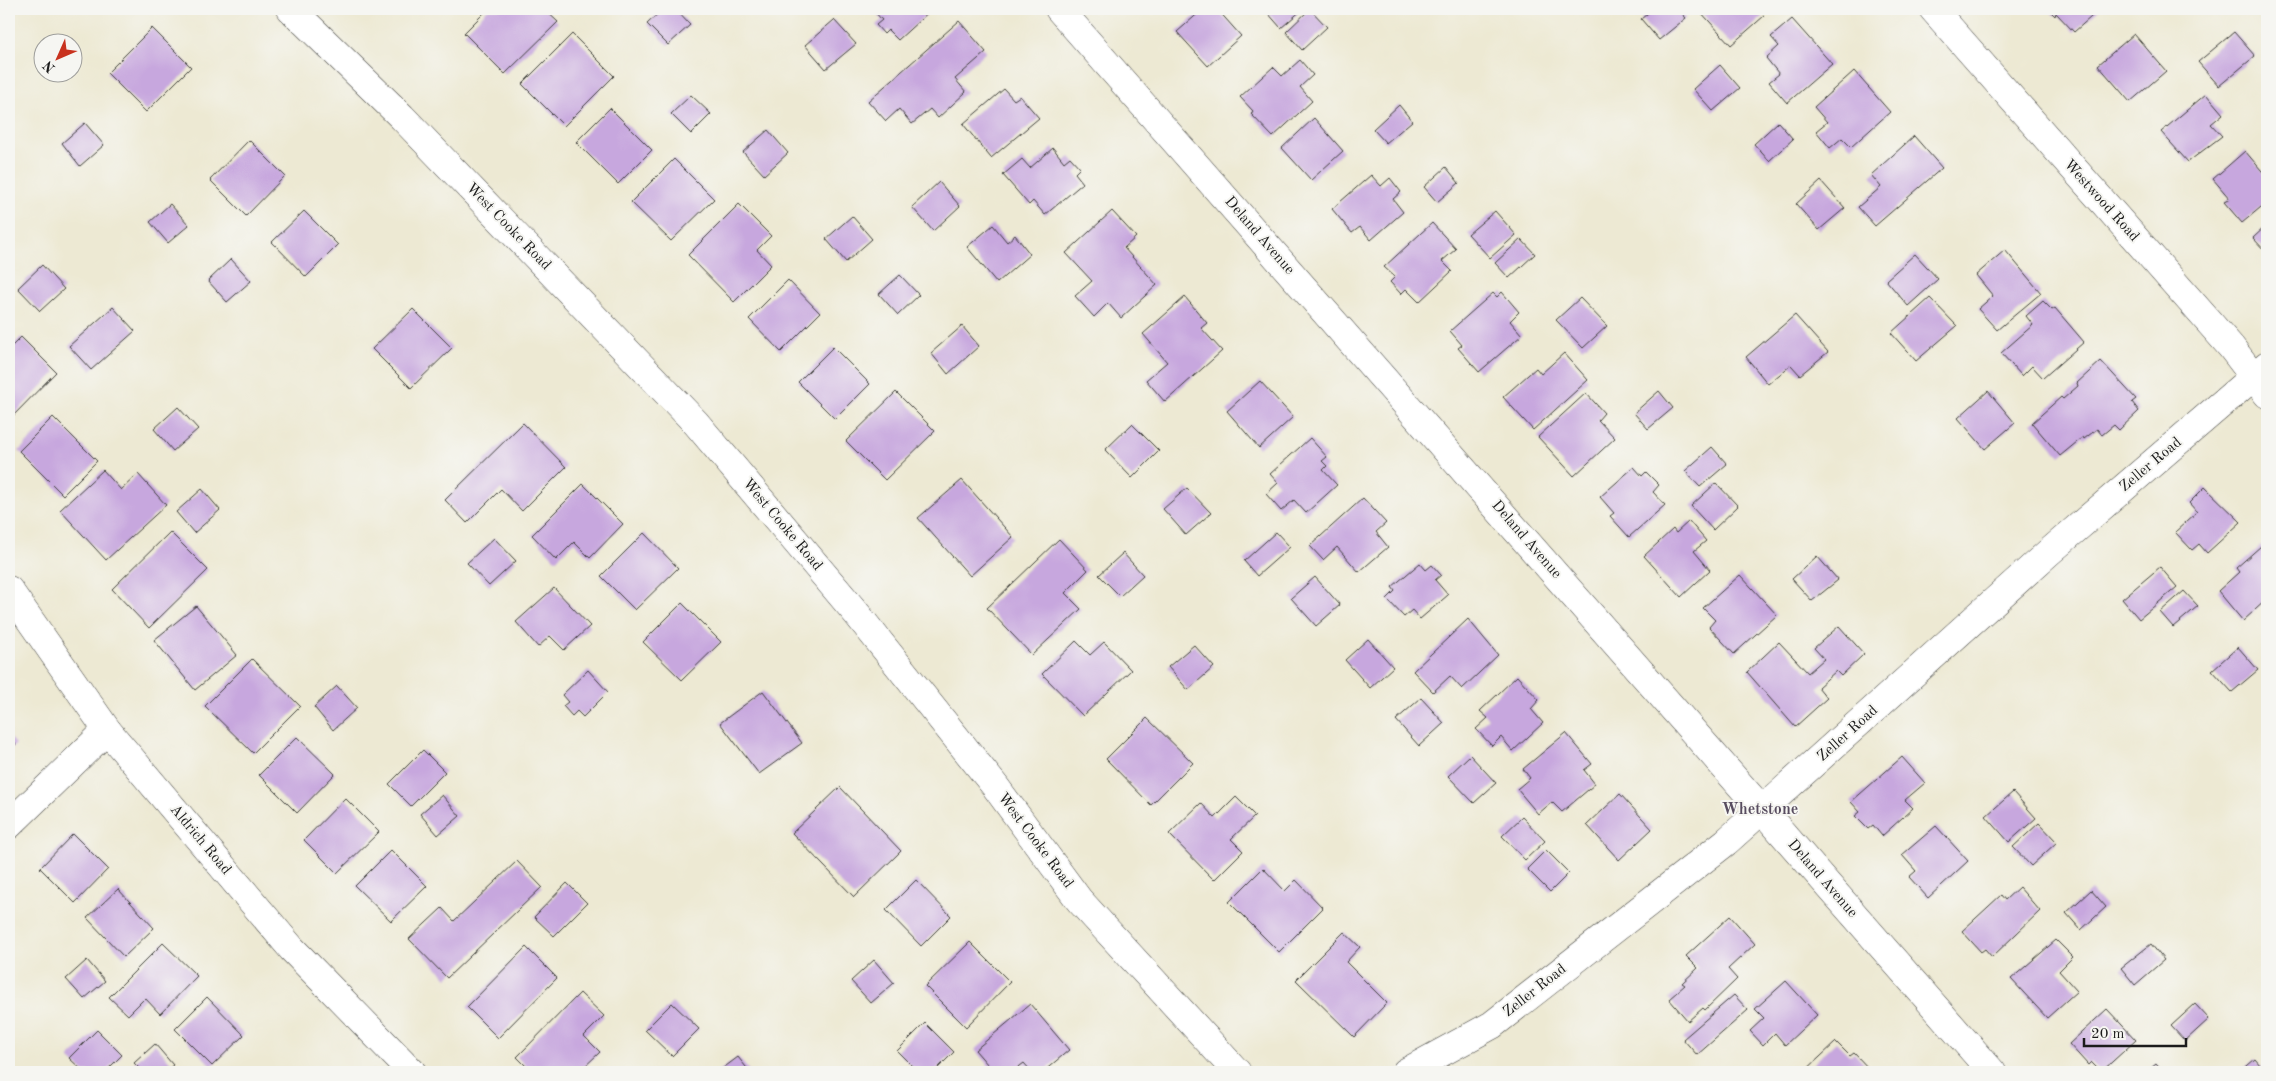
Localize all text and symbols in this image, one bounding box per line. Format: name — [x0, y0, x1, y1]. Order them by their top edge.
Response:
north arrow — [32, 32, 82, 82]
text: N — [41, 58, 58, 75]
street label: Westwood Road — [2060, 157, 2142, 245]
street label: West Cooke Road — [463, 181, 553, 274]
street label: Deland Avenue — [1221, 194, 1297, 278]
street label: Zeller Road — [2117, 435, 2185, 495]
street label: West Cooke Road — [739, 476, 825, 574]
street label: Deland Avenue — [1488, 498, 1564, 582]
street label: Zeller Road — [1815, 703, 1881, 765]
street label: West Cooke Road — [994, 791, 1076, 891]
street label: Aldrich Road — [167, 802, 233, 878]
district label: Whetstone — [1722, 802, 1798, 818]
street label: Deland Avenue — [1784, 837, 1860, 921]
street label: Zeller Road — [1501, 962, 1569, 1020]
scale bar — [2084, 1016, 2186, 1048]
text: 20 m — [2091, 1027, 2125, 1042]

